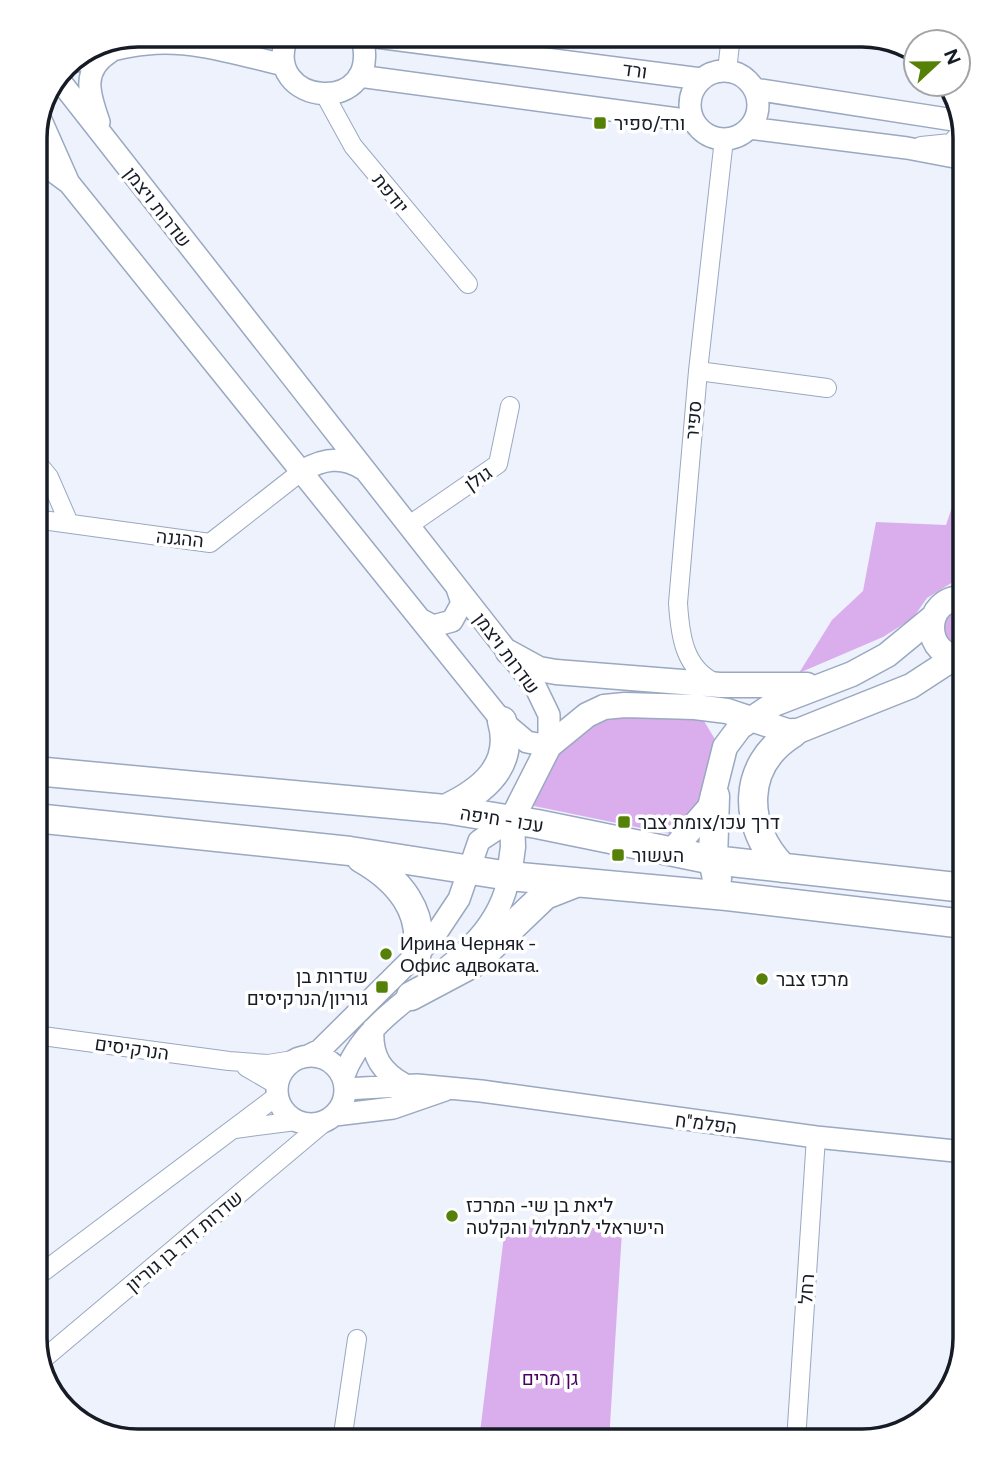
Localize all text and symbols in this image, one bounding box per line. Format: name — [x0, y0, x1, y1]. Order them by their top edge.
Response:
north arrow — [902, 28, 972, 98]
text: N — [939, 46, 966, 68]
street label: ורד — [621, 57, 649, 84]
place label: ורד/ספיר — [614, 112, 685, 135]
marker: ורד/ספיר — [592, 115, 608, 131]
street label: שדרות ויצמן — [119, 163, 196, 252]
street label: יודפת — [368, 169, 414, 218]
street label: ספיר — [680, 400, 707, 441]
street label: גולן — [460, 461, 496, 496]
street label: ההגנה — [155, 525, 205, 552]
street label: שדרות ויצמן — [469, 608, 545, 698]
street label: עכו - חיפה — [458, 802, 545, 837]
place label: דרך עכו/צומת צבר — [638, 811, 780, 834]
marker: דרך עכו/צומת צבר — [616, 814, 632, 830]
place label: העשור — [632, 844, 684, 867]
marker: העשור — [610, 847, 626, 863]
place label: Ирина Черняк - Офис адвоката. — [400, 932, 539, 977]
marker: Ирина Черняк - Офис адвоката. — [378, 946, 394, 962]
place label: שדרות בן גוריון/הנרקיסים — [247, 965, 368, 1010]
place label: מרכז צבר — [776, 968, 849, 991]
marker: מרכז צבר — [754, 971, 770, 987]
marker: שדרות בן גוריון/הנרקיסים — [374, 979, 390, 995]
street label: הנרקיסים — [93, 1032, 171, 1065]
street label: הפלמ"ח — [674, 1108, 738, 1139]
street label: שדרות דוד בן גוריון — [121, 1186, 248, 1297]
place label: ליאת בן שי- המרכז הישראלי לתמלול והקלטה — [466, 1194, 664, 1239]
marker: ליאת בן שי- המרכז הישראלי לתמלול והקלטה — [444, 1208, 460, 1224]
street label: רחל — [794, 1273, 819, 1305]
park label: גן מרים — [522, 1367, 578, 1390]

